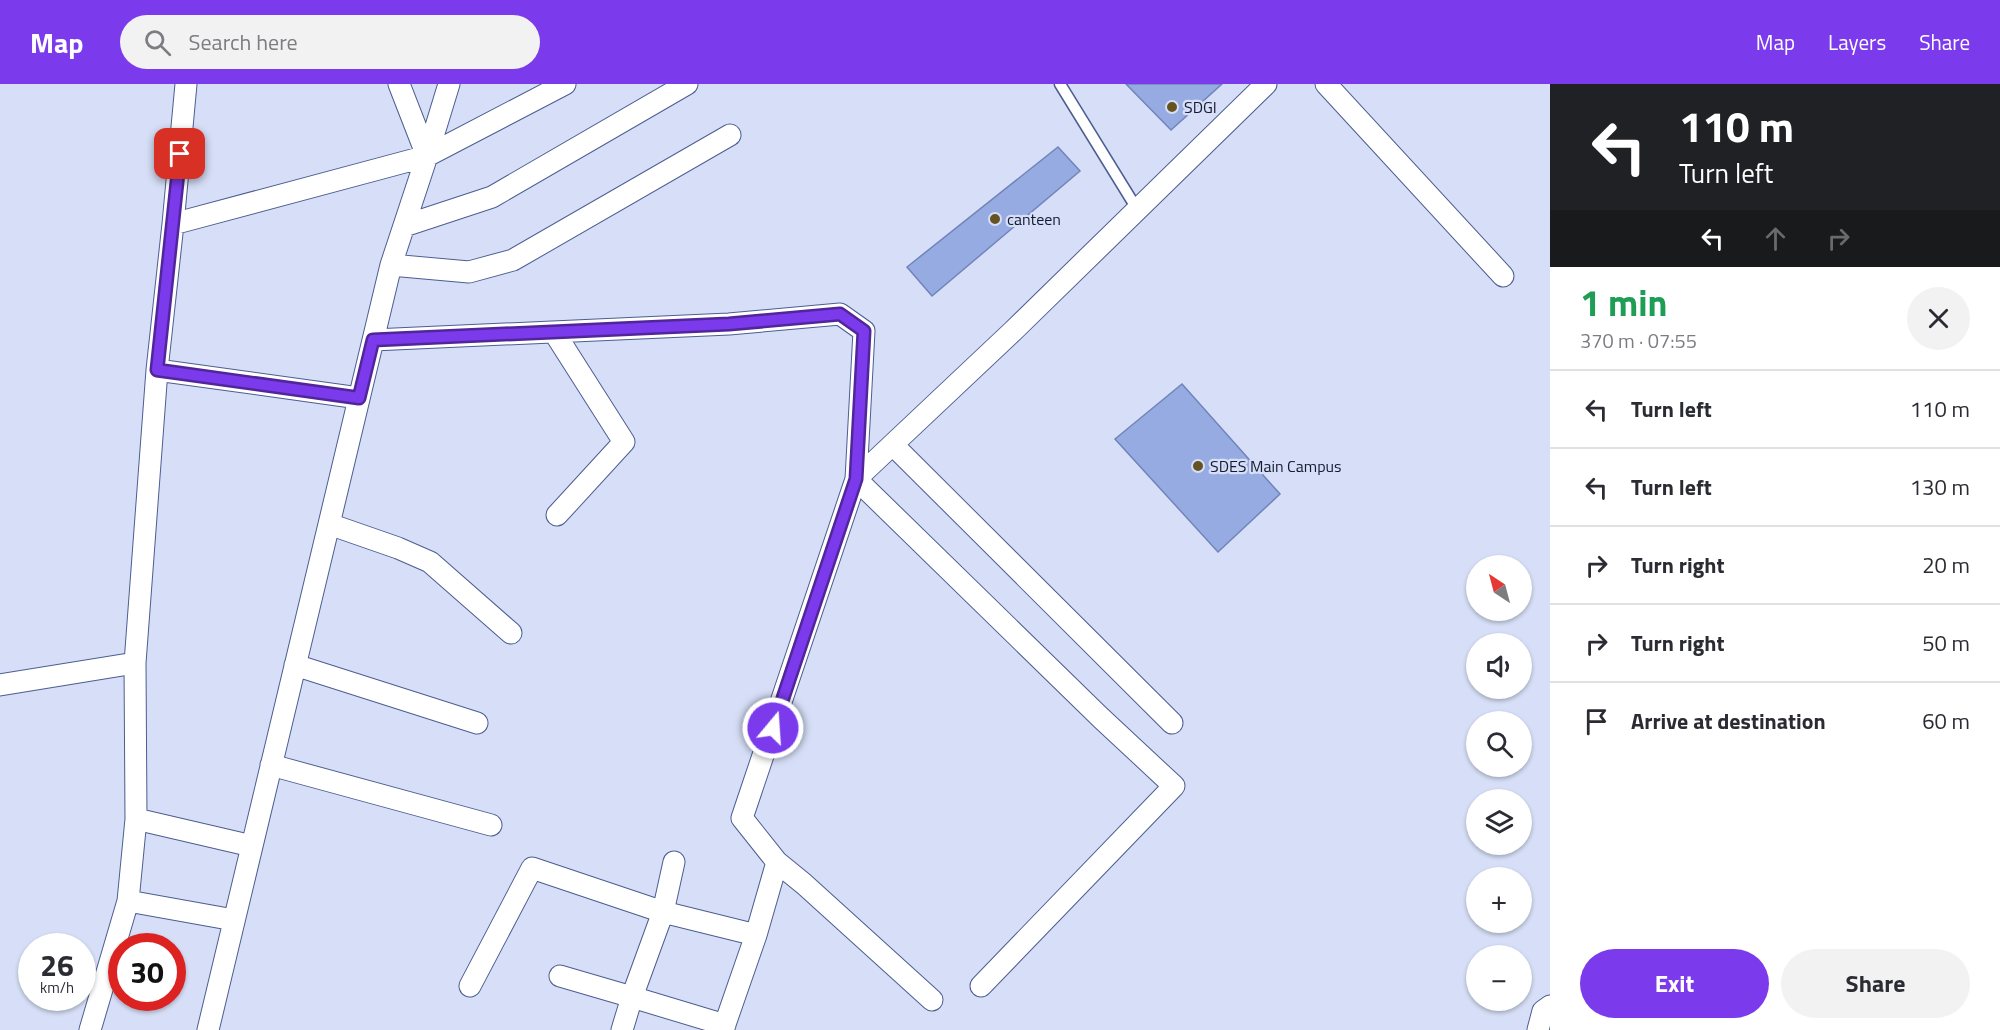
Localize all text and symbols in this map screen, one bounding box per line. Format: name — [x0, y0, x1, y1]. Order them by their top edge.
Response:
search box — [120, 15, 540, 69]
text: Map — [30, 21, 84, 64]
text: Search here — [189, 25, 298, 59]
icon: search — [141, 26, 174, 59]
text: Map — [1756, 26, 1795, 58]
text: Layers — [1828, 26, 1886, 58]
text: Share — [1919, 26, 1970, 58]
text: 110 m — [1679, 94, 1794, 158]
place label: SDGI — [1184, 95, 1217, 119]
marker: SDGI — [1165, 100, 1179, 114]
icon: left — [1580, 108, 1658, 186]
pin — [154, 128, 205, 179]
icon: arrive — [163, 137, 196, 170]
text: Turn left — [1679, 152, 1773, 193]
place label: canteen — [1007, 207, 1061, 231]
marker: canteen — [988, 212, 1002, 226]
icon: left — [1696, 222, 1729, 255]
icon: ahead — [1759, 222, 1792, 255]
icon: right — [1822, 222, 1855, 255]
text: 1 min — [1580, 275, 1667, 330]
button: close — [1907, 287, 1970, 350]
text: 370 m · 07:55 — [1580, 325, 1697, 356]
text: Turn left — [1631, 392, 1712, 426]
text: 110 m — [1910, 392, 1970, 426]
icon: left — [1580, 393, 1613, 426]
place label: SDES Main Campus — [1210, 454, 1342, 478]
marker: SDES Main Campus — [1191, 459, 1205, 473]
text: Turn left — [1631, 470, 1712, 504]
text: 130 m — [1910, 470, 1970, 504]
icon: left — [1580, 471, 1613, 504]
text: Turn right — [1631, 548, 1725, 582]
text: 20 m — [1922, 548, 1970, 582]
icon: right — [1580, 549, 1613, 582]
north arrow — [1466, 555, 1532, 621]
map controls — [1466, 555, 1532, 1011]
text: Turn right — [1631, 626, 1725, 660]
text: 50 m — [1922, 626, 1970, 660]
icon: right — [1580, 627, 1613, 660]
button: sound — [1466, 633, 1532, 699]
position arrow — [741, 696, 805, 760]
text: Arrive at destination — [1631, 704, 1826, 738]
text: 60 m — [1922, 704, 1970, 738]
icon: arrive — [1580, 705, 1613, 738]
button: search — [1466, 711, 1532, 777]
button: layers — [1466, 789, 1532, 855]
button: + — [1466, 867, 1532, 933]
speed limit sign: 30 — [108, 933, 186, 1011]
text: 26 — [40, 942, 74, 988]
button: − — [1466, 945, 1532, 1011]
button: Exit — [1580, 949, 1769, 1018]
button: Share — [1781, 949, 1970, 1018]
text: km/h — [40, 976, 74, 999]

